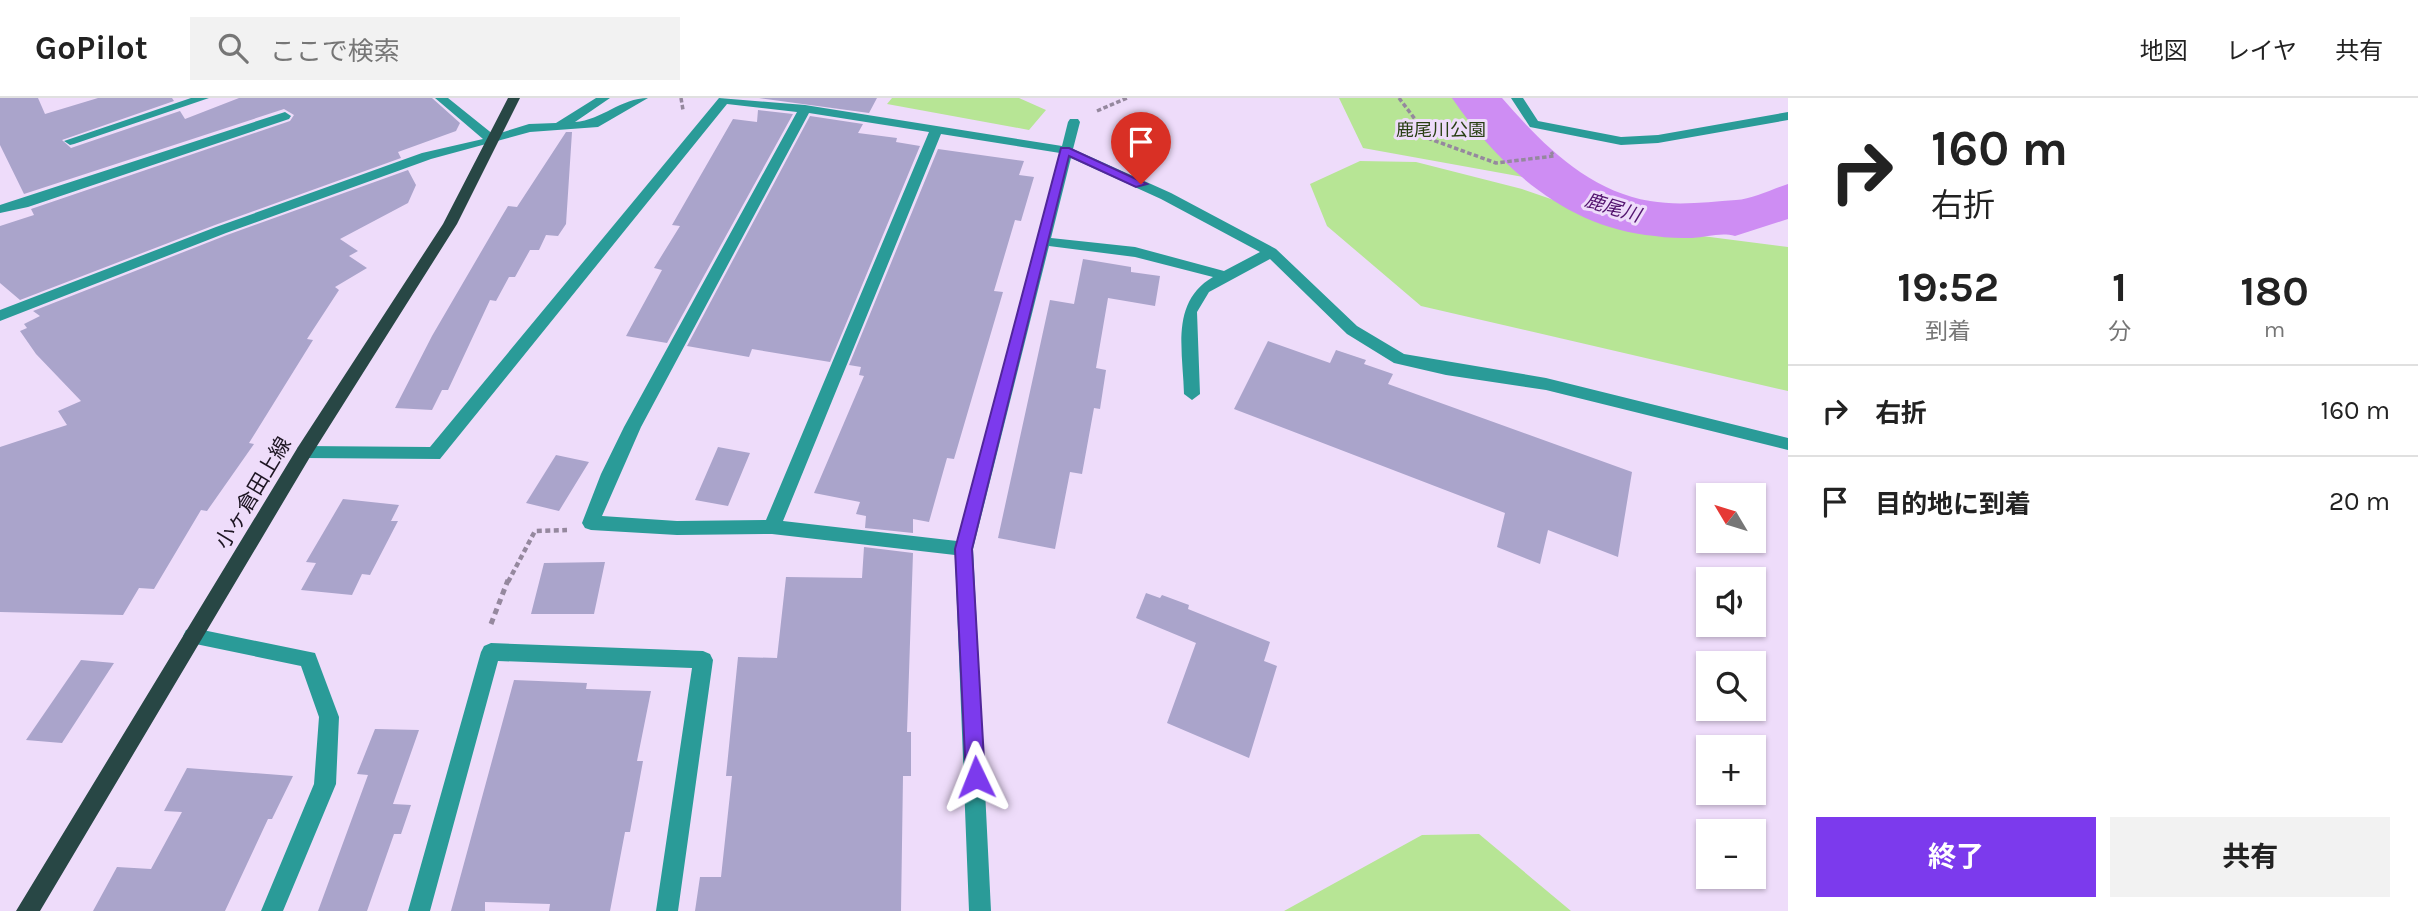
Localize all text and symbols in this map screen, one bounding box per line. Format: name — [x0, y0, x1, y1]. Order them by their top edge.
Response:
search box — [190, 17, 680, 80]
text: GoPilot — [35, 29, 148, 67]
icon: search — [214, 29, 252, 67]
text: ここで検索 — [270, 36, 400, 67]
text: 地図 — [2140, 37, 2188, 65]
text: レイヤ — [2226, 37, 2297, 65]
text: 共有 — [2335, 37, 2383, 65]
pin — [1111, 112, 1171, 184]
park label: 鹿尾川公園 — [1396, 119, 1486, 141]
text: 160 m — [1931, 120, 2068, 177]
icon: arrive — [1122, 123, 1160, 161]
icon: right — [1816, 126, 1907, 217]
text: 右折 — [1931, 187, 1995, 224]
water label: 鹿尾川 — [1582, 189, 1645, 227]
text: 19:52 — [1897, 262, 1999, 312]
text: 1 — [2112, 262, 2127, 312]
text: 180 — [2240, 266, 2309, 316]
text: m — [2264, 316, 2285, 343]
text: 到着 — [1925, 318, 1971, 345]
text: 分 — [2108, 318, 2131, 345]
icon: right — [1816, 392, 1854, 430]
text: 160 m — [2321, 395, 2390, 426]
text: 右折 — [1875, 398, 1927, 429]
street label: 小ヶ倉田上線 — [210, 433, 296, 553]
north arrow — [1696, 483, 1766, 553]
map controls — [1696, 483, 1766, 889]
icon: arrive — [1816, 483, 1854, 521]
text: 20 m — [2329, 486, 2390, 517]
text: 目的地に到着 — [1875, 489, 2031, 520]
button: sound — [1696, 567, 1766, 637]
button: search — [1696, 651, 1766, 721]
button: + — [1696, 735, 1766, 805]
position arrow — [939, 740, 1013, 814]
button: 終了 — [1816, 817, 2096, 897]
button: 共有 — [2110, 817, 2390, 897]
button: − — [1696, 819, 1766, 889]

